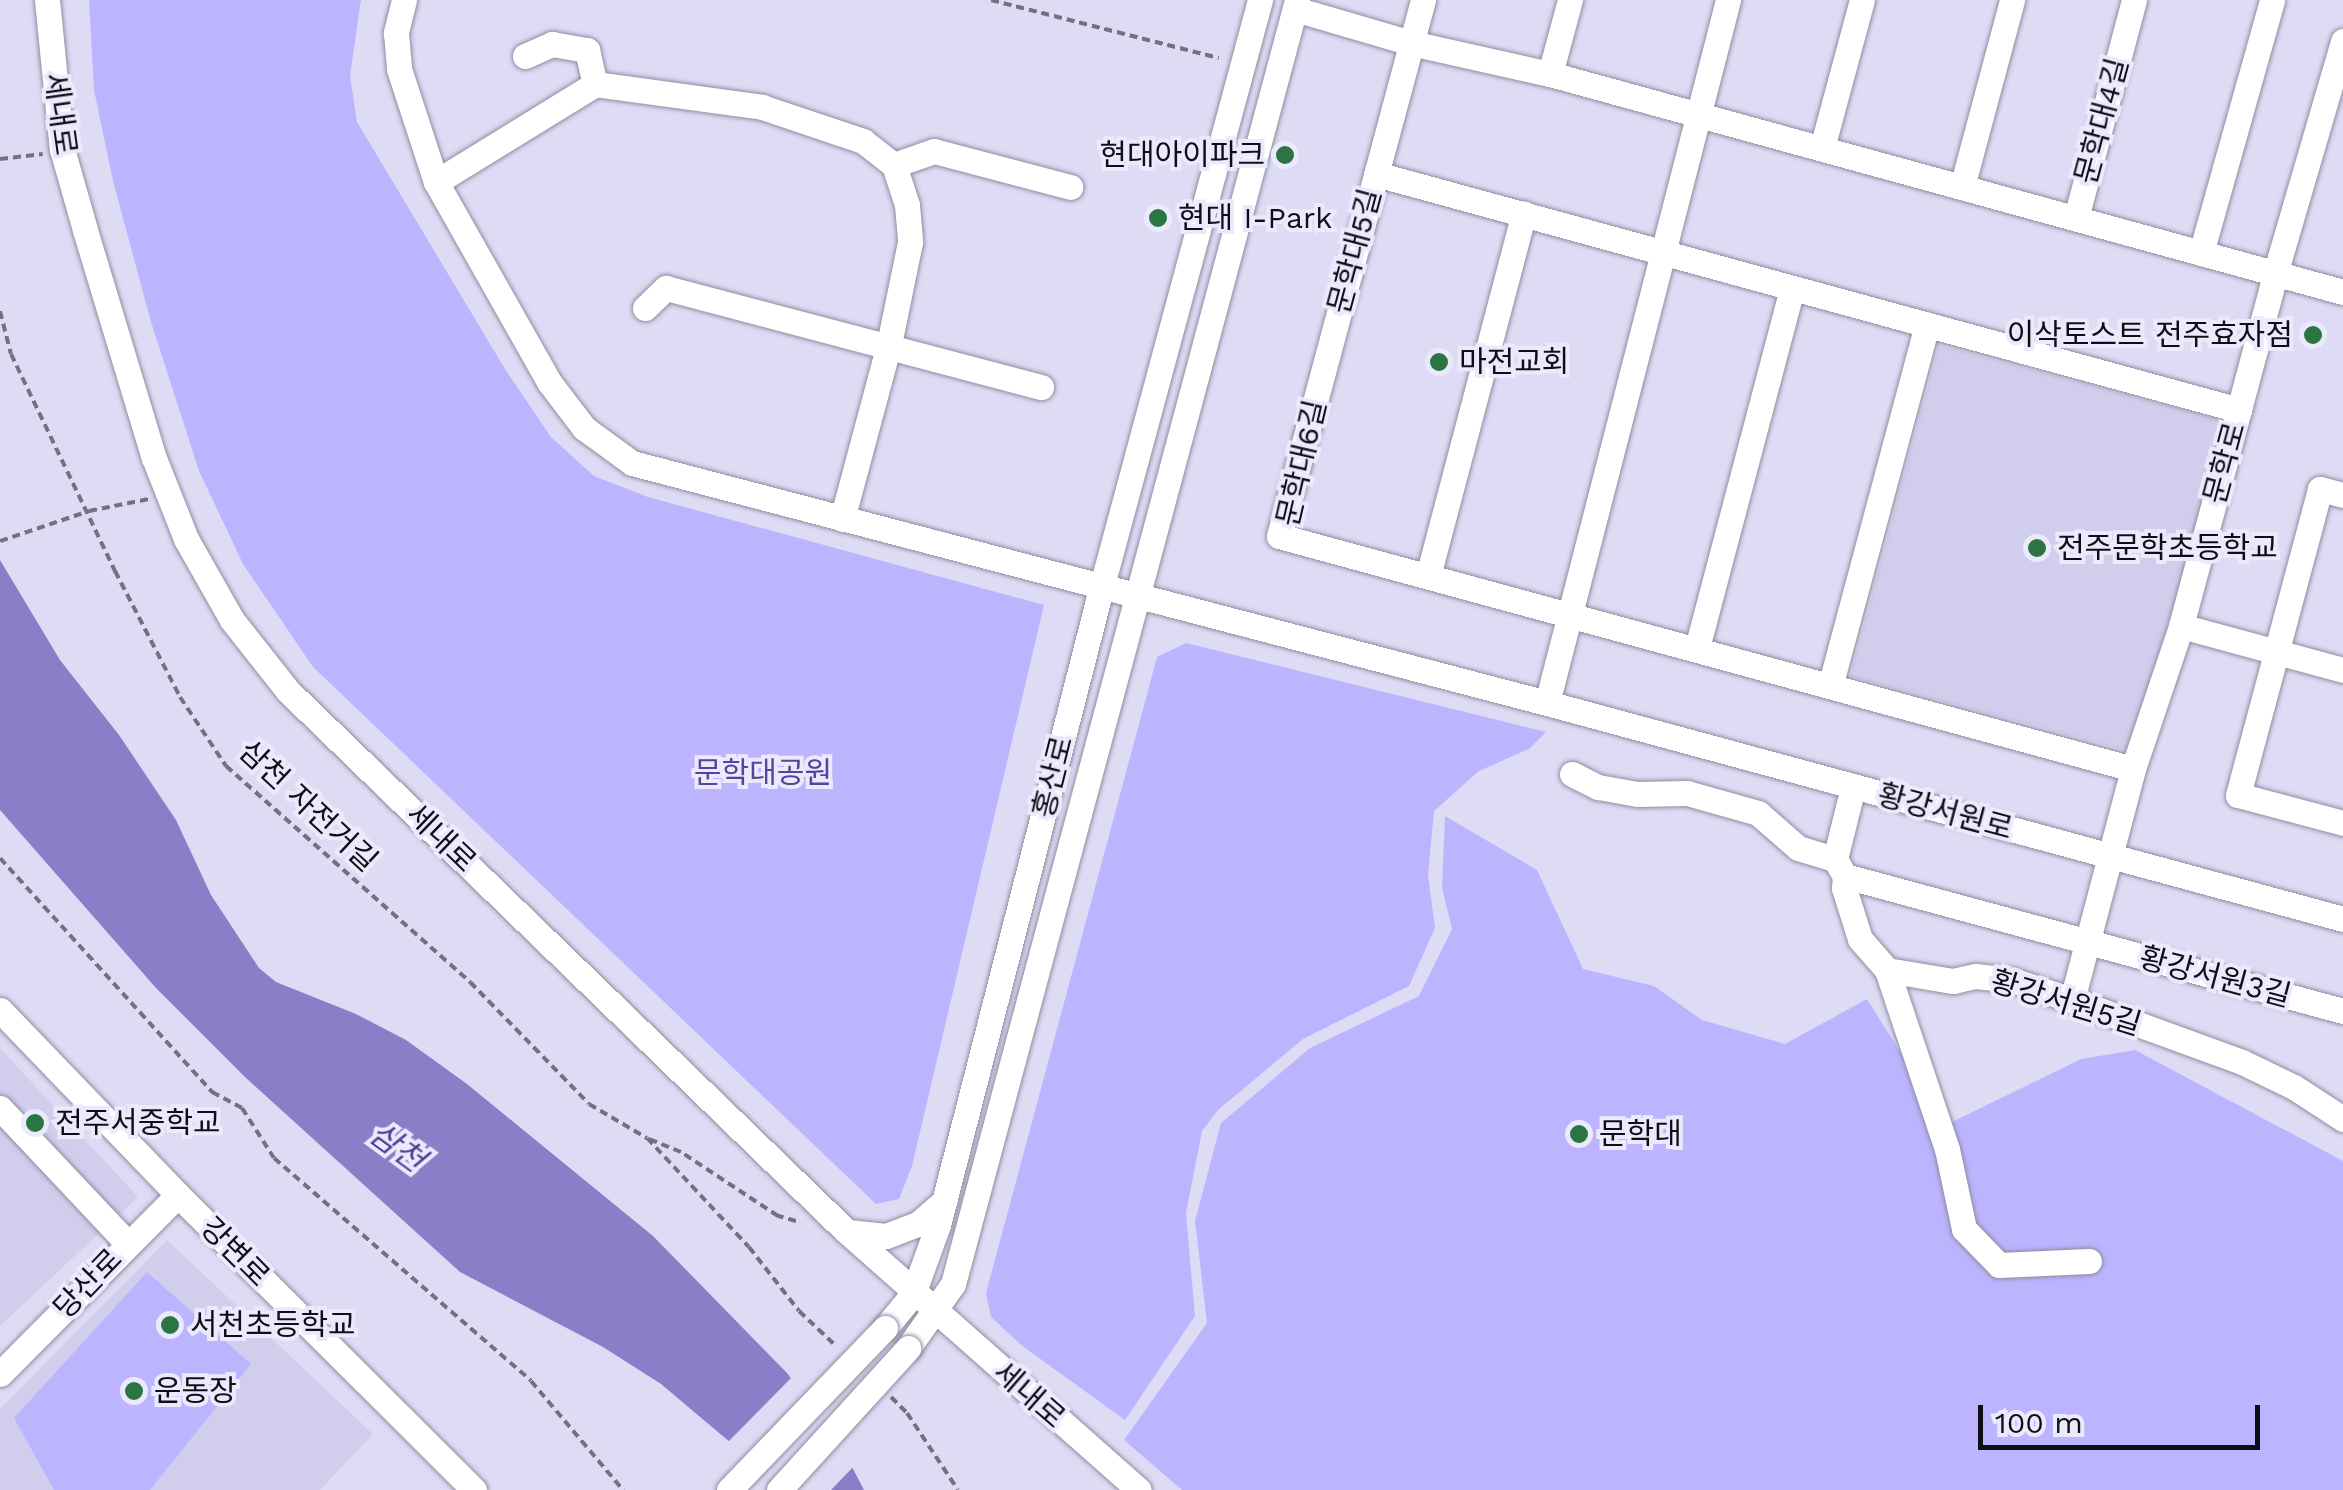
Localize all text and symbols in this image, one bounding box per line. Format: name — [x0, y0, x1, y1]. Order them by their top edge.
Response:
street label: 문학대4길 — [2068, 54, 2136, 188]
street label: 세내로 — [36, 70, 84, 158]
place label: 현대아이파크 — [1099, 137, 1265, 173]
marker: 현대아이파크 — [1274, 144, 1296, 166]
street label: 문학대5길 — [1321, 185, 1389, 317]
place label: 현대 I-Park — [1178, 200, 1332, 236]
marker: 현대 I-Park — [1147, 207, 1169, 229]
place label: 이삭토스트 전주효자점 — [2007, 317, 2293, 353]
marker: 이삭토스트 전주효자점 — [2302, 324, 2324, 346]
place label: 마전교회 — [1459, 344, 1569, 380]
marker: 마전교회 — [1428, 351, 1450, 373]
street label: 문학대6길 — [1270, 396, 1334, 530]
street label: 문학로 — [2197, 418, 2253, 508]
place label: 전주문학초등학교 — [2057, 530, 2278, 566]
marker: 전주문학초등학교 — [2026, 537, 2048, 559]
street label: 홍산로 — [1026, 732, 1080, 822]
street label: 삼천 자전거길 — [231, 733, 385, 879]
park label: 문학대공원 — [694, 755, 832, 791]
street label: 황강서원로 — [1874, 777, 2016, 847]
street label: 세내로 — [399, 796, 483, 880]
street label: 황강서원3길 — [2135, 939, 2295, 1015]
street label: 황강서원5길 — [1986, 963, 2146, 1043]
place label: 전주서중학교 — [55, 1105, 221, 1141]
marker: 전주서중학교 — [24, 1112, 46, 1134]
water label: 삼천 — [362, 1114, 432, 1180]
place label: 문학대 — [1599, 1116, 1682, 1152]
marker: 문학대 — [1568, 1123, 1590, 1145]
street label: 강변로 — [193, 1210, 277, 1294]
street label: 당산로 — [46, 1242, 130, 1326]
place label: 서천초등학교 — [190, 1307, 356, 1343]
marker: 서천초등학교 — [159, 1314, 181, 1336]
street label: 세내로 — [986, 1354, 1072, 1436]
place label: 운동장 — [154, 1373, 237, 1409]
marker: 운동장 — [123, 1380, 145, 1402]
scale bar — [1983, 1385, 2266, 1447]
text: 100 m — [1995, 1405, 2083, 1440]

